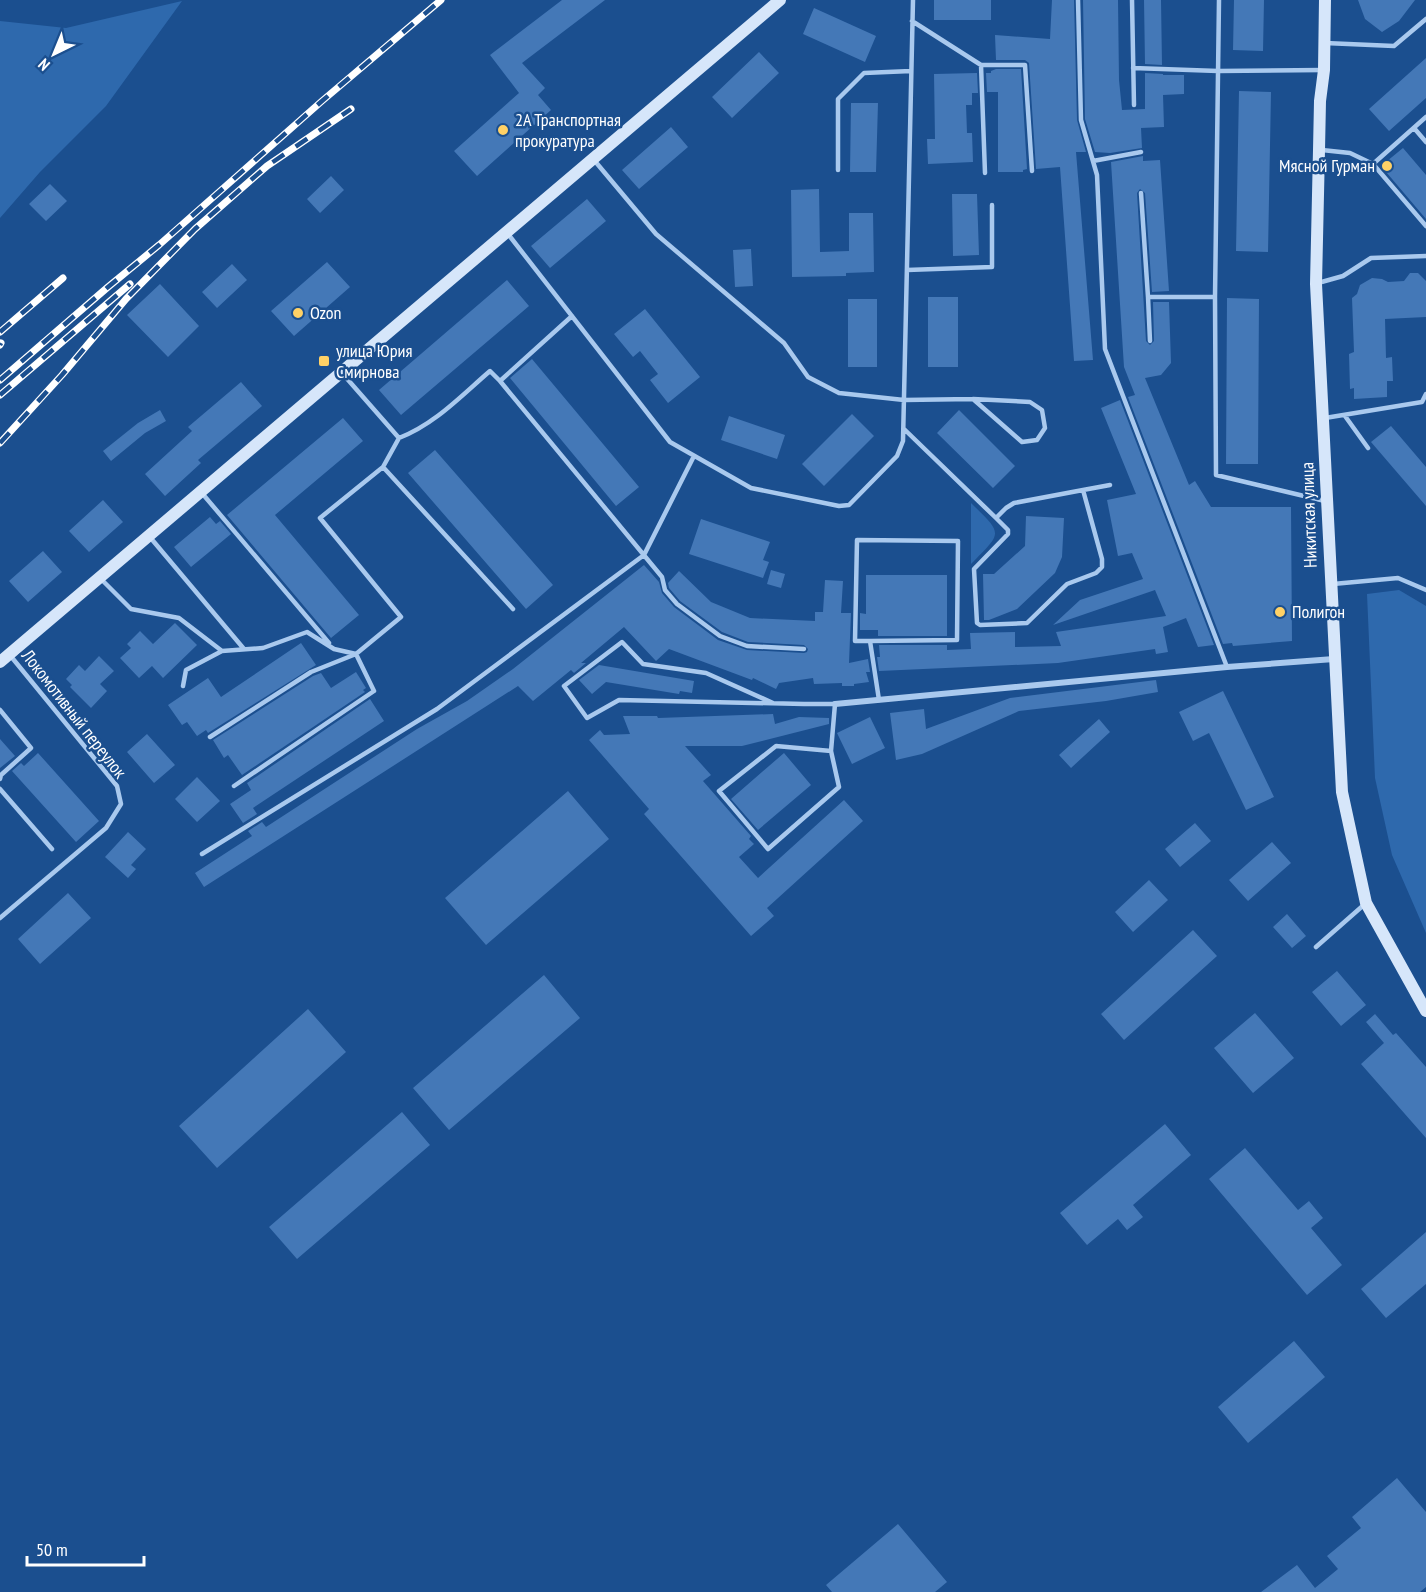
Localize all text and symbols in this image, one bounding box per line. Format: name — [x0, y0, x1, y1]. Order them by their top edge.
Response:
north arrow — [24, 24, 84, 84]
text: N — [34, 55, 54, 75]
place label: 2А Транспортная прокуратура — [515, 108, 621, 152]
marker: 2А Транспортная прокуратура — [496, 123, 510, 137]
place label: Мясной Гурман — [1279, 154, 1375, 177]
marker: Мясной Гурман — [1380, 159, 1394, 173]
place label: Ozon — [310, 301, 342, 324]
marker: Ozon — [291, 306, 305, 320]
place label: улица Юрия Смирнова — [336, 339, 412, 383]
marker: улица Юрия Смирнова — [317, 354, 331, 368]
street label: Никитская улица — [1295, 462, 1322, 568]
place label: Полигон — [1292, 600, 1345, 623]
marker: Полигон — [1273, 605, 1287, 619]
street label: Локомотивный переулок — [16, 644, 132, 783]
scale bar — [27, 1529, 144, 1567]
text: 50 m — [36, 1538, 68, 1561]

